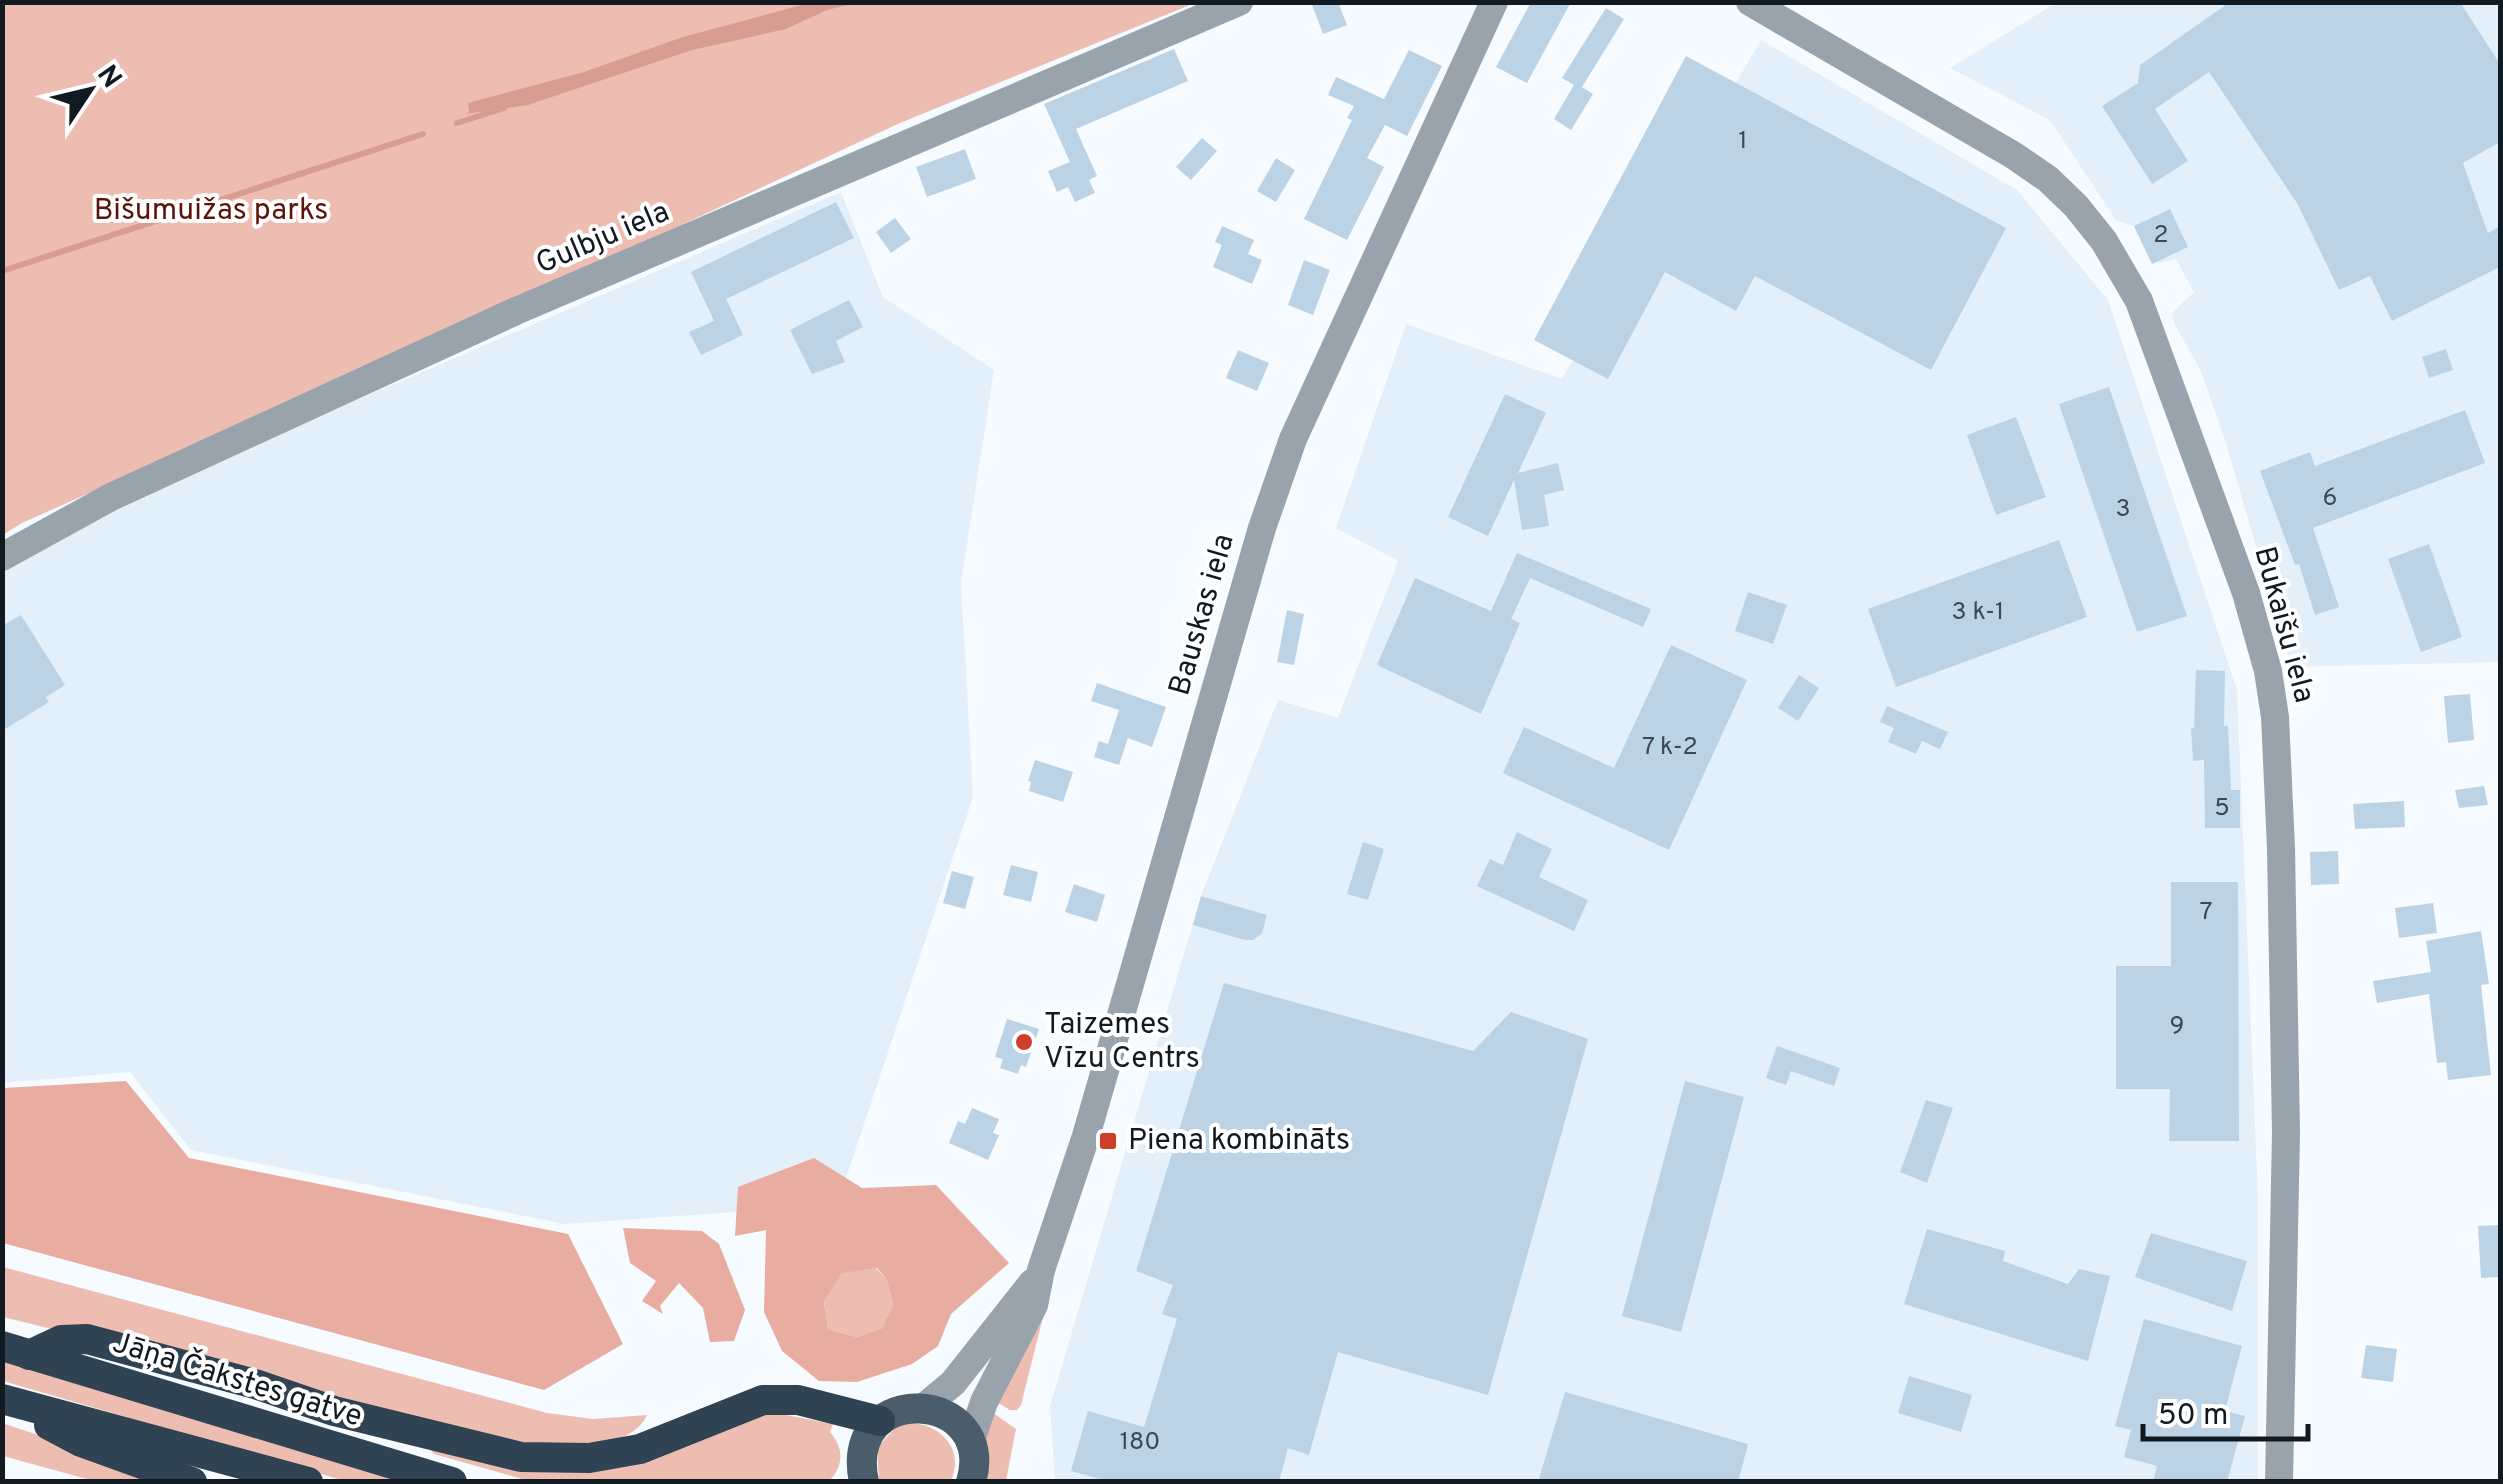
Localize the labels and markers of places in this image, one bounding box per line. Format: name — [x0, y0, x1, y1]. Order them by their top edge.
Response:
place label: Taizemes Vīzu Centrs — [1044, 1007, 1200, 1078]
marker: Taizemes Vīzu Centrs — [1013, 1031, 1035, 1053]
place label: Piena kombināts — [1128, 1123, 1350, 1160]
marker: Piena kombināts — [1097, 1130, 1119, 1152]

